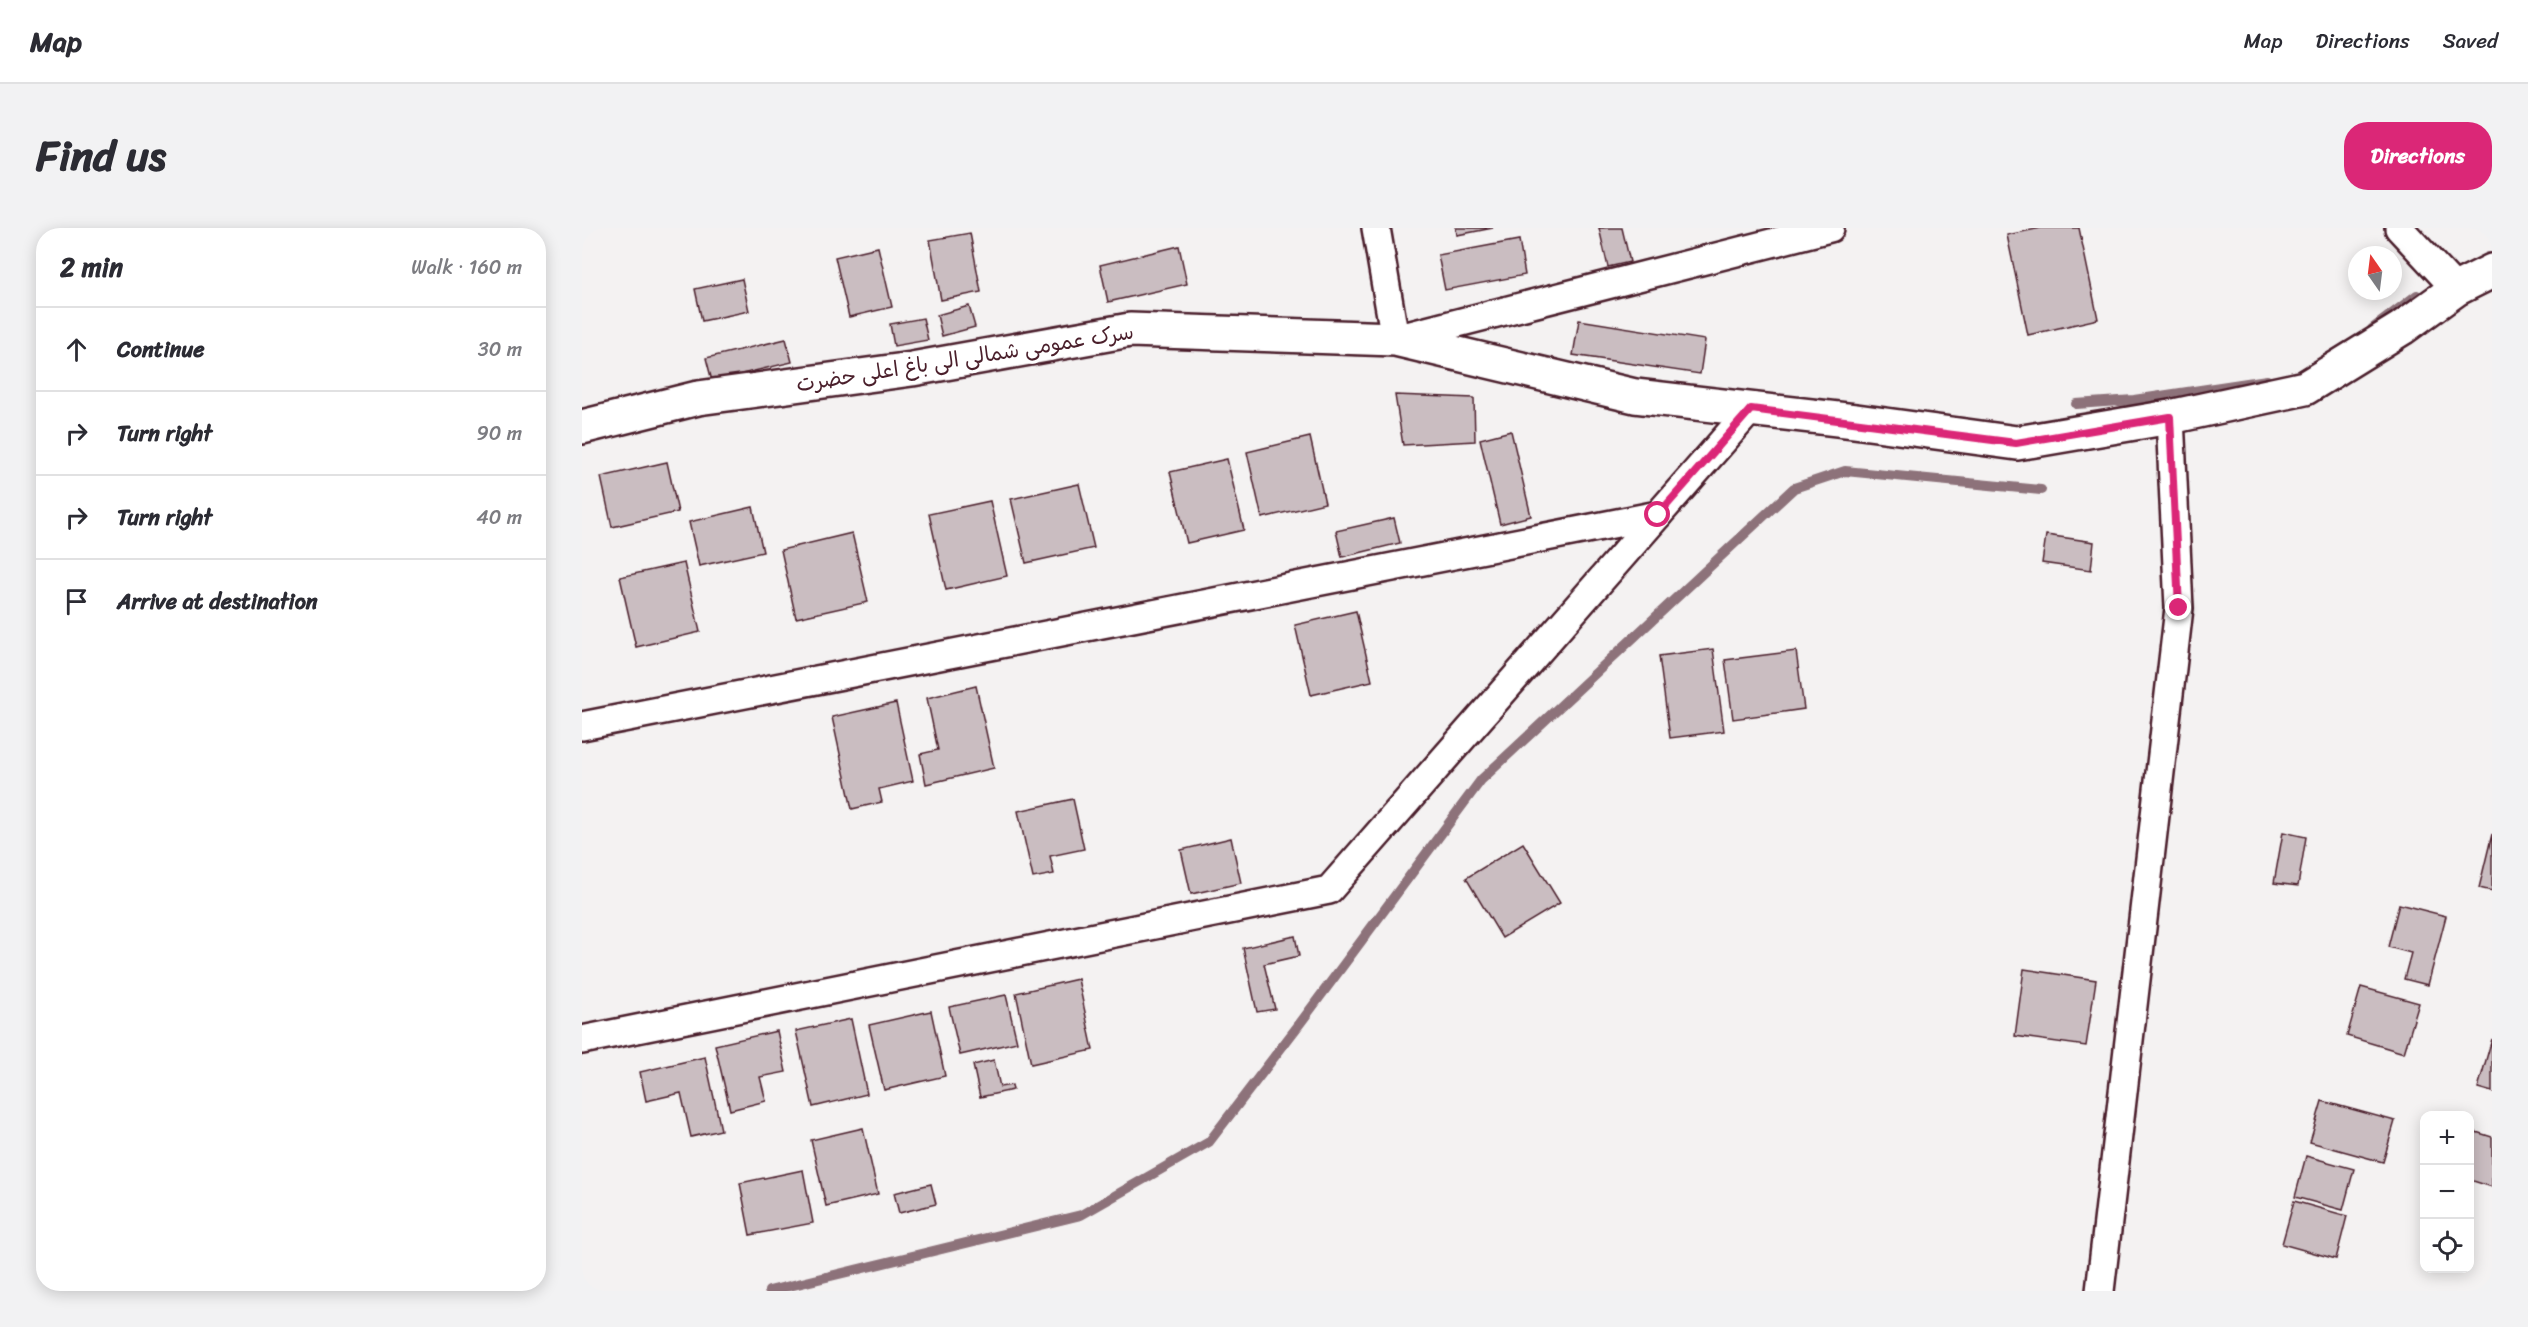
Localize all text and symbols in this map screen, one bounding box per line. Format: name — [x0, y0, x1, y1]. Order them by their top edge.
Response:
text: Map — [30, 17, 82, 66]
text: Map — [2244, 22, 2282, 60]
text: Directions — [2315, 22, 2410, 60]
text: Saved — [2443, 22, 2498, 60]
text: Find us — [36, 119, 166, 193]
button: Directions — [2344, 122, 2492, 190]
text: 2 min — [60, 244, 123, 290]
north arrow — [2348, 246, 2402, 300]
text: Walk · 160 m — [411, 250, 522, 285]
street label: سرک عمومی شمالی الی باغ اعلی حضرت — [794, 313, 1136, 403]
text: Continue — [117, 330, 205, 369]
text: 30 m — [478, 332, 522, 367]
icon: ahead — [60, 333, 93, 366]
text: Turn right — [117, 414, 212, 453]
text: 90 m — [477, 416, 522, 451]
icon: right — [60, 417, 93, 450]
text: Turn right — [117, 498, 212, 537]
text: 40 m — [476, 500, 522, 535]
icon: right — [60, 501, 93, 534]
route start — [1644, 501, 1670, 527]
text: Arrive at destination — [117, 582, 318, 621]
icon: arrive — [60, 585, 93, 618]
route end — [2165, 594, 2191, 620]
map controls — [2420, 1111, 2474, 1273]
button: + — [2420, 1111, 2474, 1165]
button: − — [2420, 1165, 2474, 1219]
button: locate — [2420, 1219, 2474, 1273]

